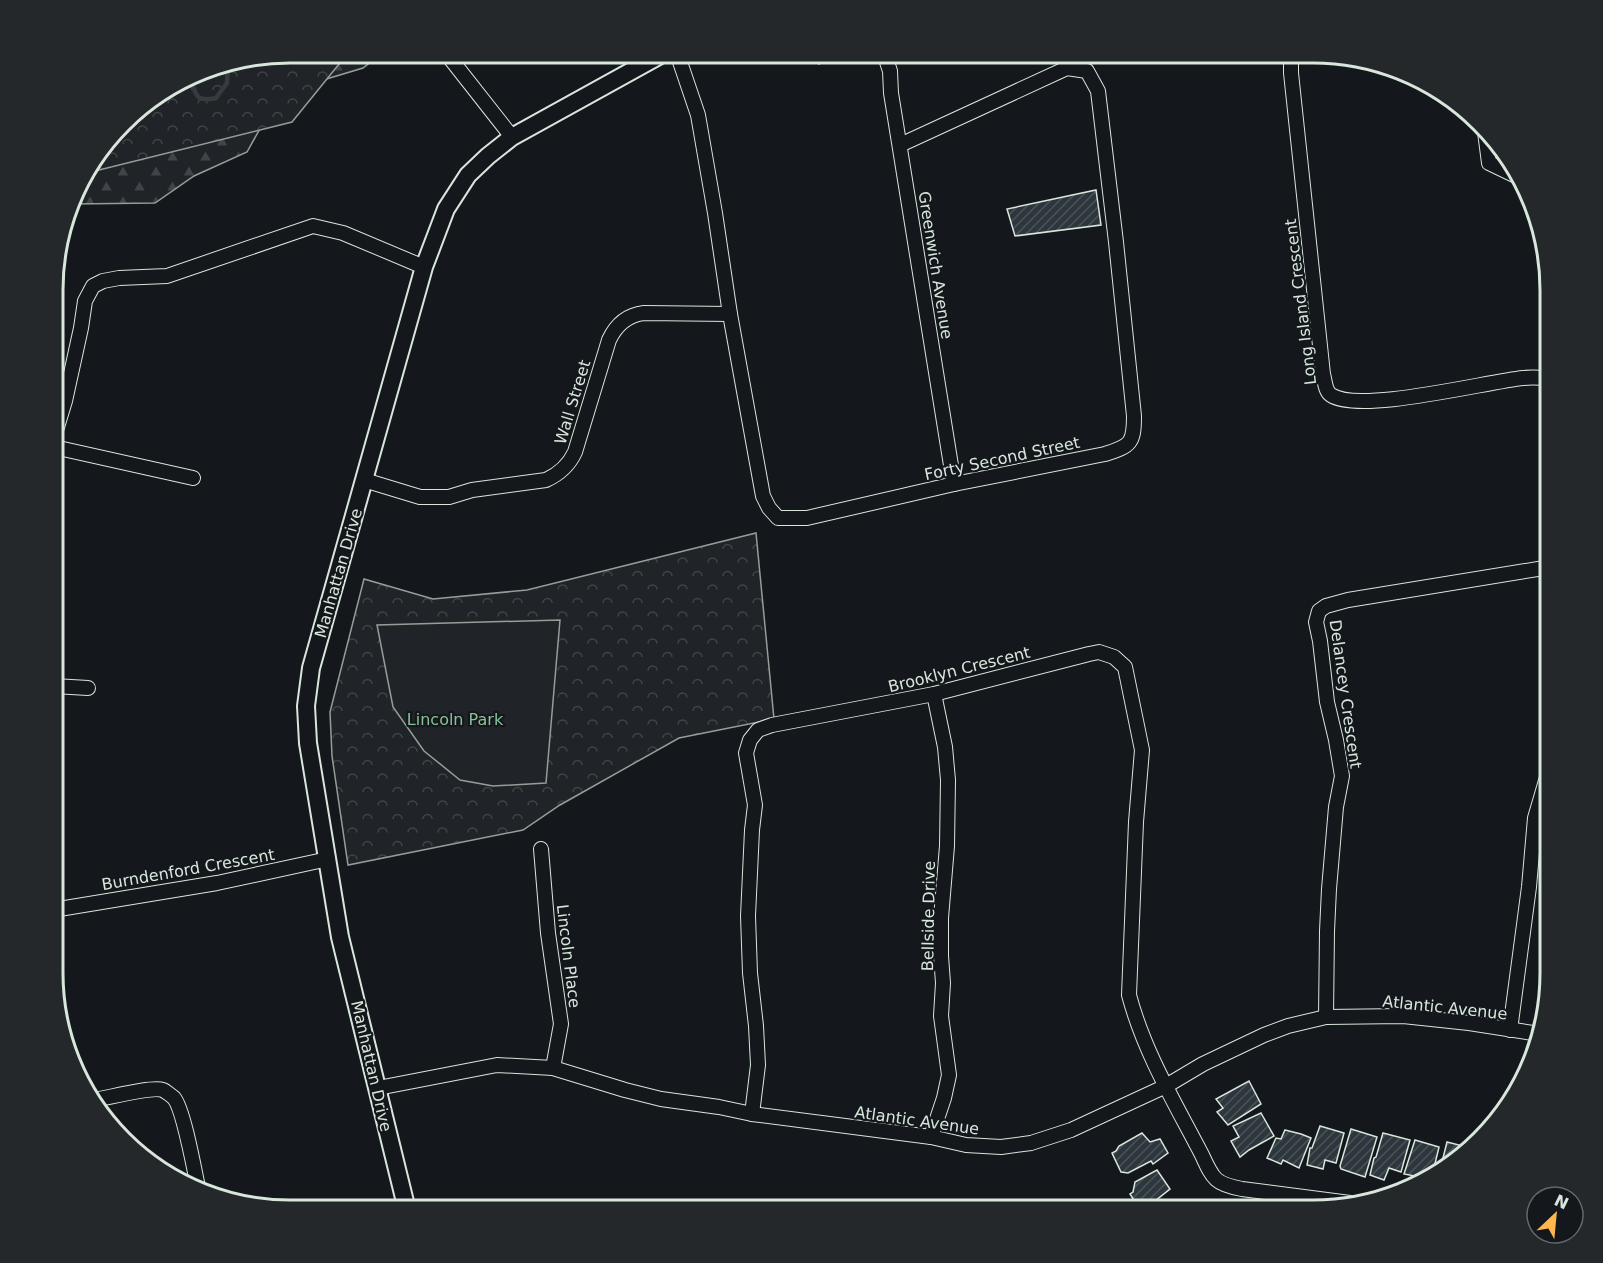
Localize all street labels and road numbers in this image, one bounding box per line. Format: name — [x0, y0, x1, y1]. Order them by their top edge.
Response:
street label: Greenwich Avenue — [914, 190, 957, 340]
street label: Long Island Crescent — [1281, 218, 1320, 386]
street label: Wall Street — [551, 358, 594, 447]
street label: Forty Second Street — [923, 433, 1082, 484]
street label: Manhattan Drive — [311, 506, 366, 640]
street label: Delancey Crescent — [1326, 618, 1365, 770]
street label: Brooklyn Crescent — [886, 643, 1032, 696]
street label: Burndenford Crescent — [100, 845, 276, 894]
street label: Bellside Drive — [918, 861, 939, 971]
street label: Lincoln Place — [553, 903, 584, 1009]
street label: Atlantic Avenue — [1382, 991, 1508, 1023]
street label: Manhattan Drive — [347, 999, 396, 1134]
street label: Atlantic Avenue — [854, 1102, 980, 1139]

